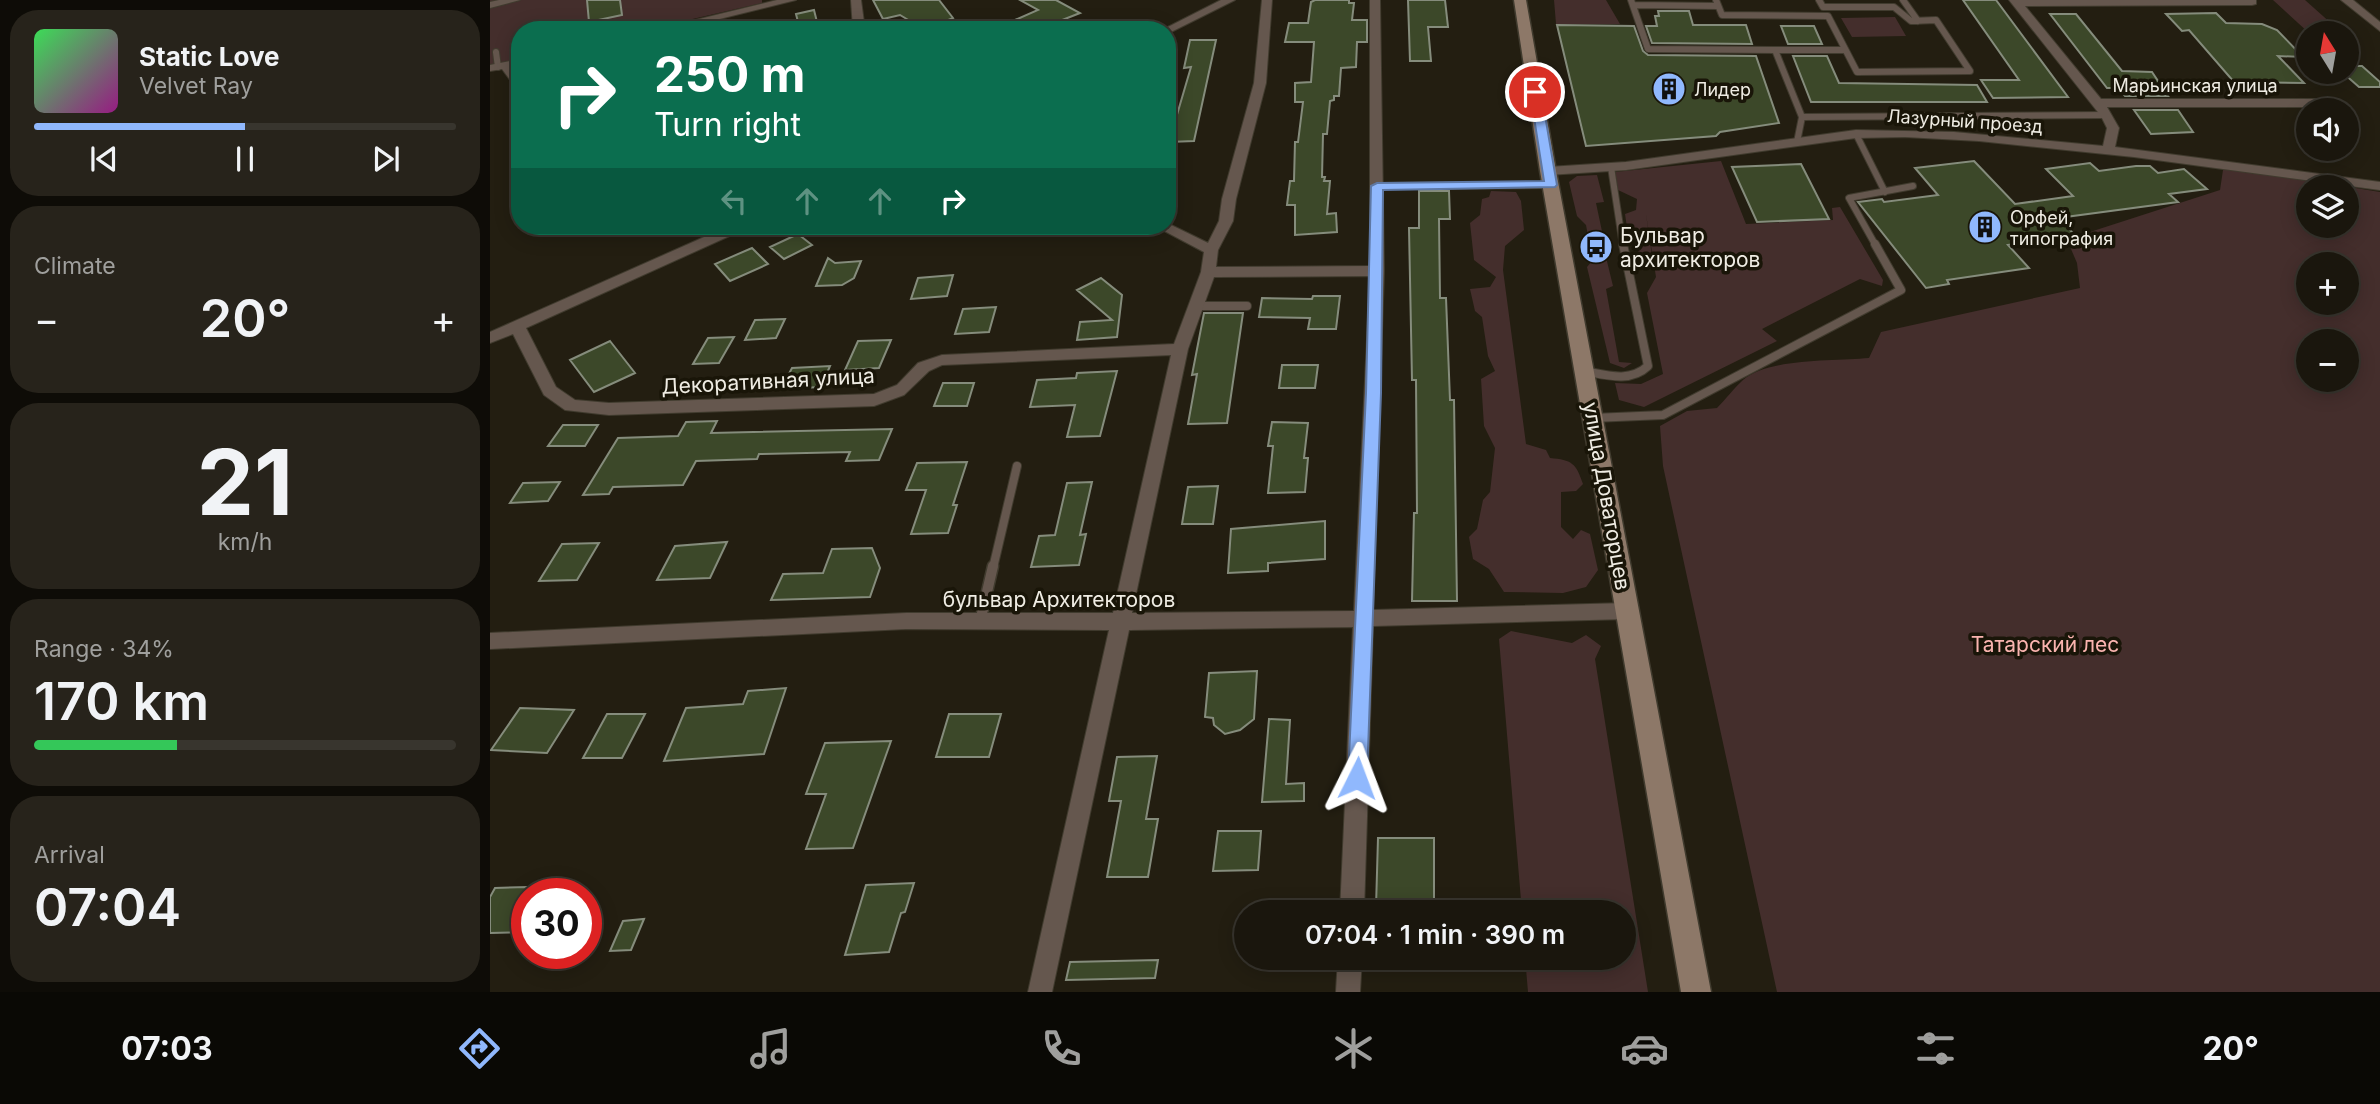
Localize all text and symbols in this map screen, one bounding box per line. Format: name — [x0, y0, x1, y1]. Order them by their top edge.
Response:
north arrow — [2296, 21, 2359, 84]
map controls — [2296, 21, 2359, 392]
text: Static Love — [139, 41, 280, 72]
text: 250 m — [654, 45, 806, 104]
icon: right — [539, 49, 630, 140]
pin — [1505, 62, 1565, 122]
building icon: Лидер — [1650, 70, 1688, 108]
text: Velvet Ray — [139, 72, 253, 100]
icon: arrive — [1516, 73, 1554, 111]
street label: Марьинская улица — [2112, 75, 2278, 96]
place label: Лидер — [1694, 79, 1751, 100]
button: sound — [2296, 98, 2359, 161]
text: Turn right — [654, 105, 801, 144]
street label: Лазурный проезд — [1886, 105, 2044, 137]
icon: previous — [85, 140, 123, 178]
icon: pause — [226, 140, 264, 178]
icon: next — [367, 140, 405, 178]
button: layers — [2296, 175, 2359, 238]
icon: left — [715, 182, 753, 220]
icon: ahead — [788, 182, 826, 220]
icon: ahead — [861, 182, 899, 220]
icon: right — [934, 182, 972, 220]
place label: Орфей, типография — [2010, 207, 2113, 249]
building icon: Орфей, типография — [1966, 208, 2004, 246]
place label: Бульвар архитекторов — [1620, 223, 1760, 272]
bus stop icon: Бульвар архитекторов — [1577, 228, 1615, 266]
text: Climate — [34, 252, 116, 280]
button: + — [2296, 252, 2359, 315]
text: 20° — [200, 287, 290, 350]
text: − — [34, 296, 59, 342]
text: + — [431, 296, 456, 342]
button: − — [2296, 329, 2359, 392]
street label: Декоративная улица — [661, 363, 875, 399]
street label: улица Доваторцев — [1578, 400, 1636, 592]
text: 21 — [197, 427, 293, 537]
text: km/h — [218, 528, 272, 556]
street label: бульвар Архитекторов — [943, 587, 1175, 612]
park label: Татарский лес — [1971, 632, 2119, 657]
text: Range · 34% — [34, 635, 174, 663]
text: 170 km — [34, 670, 209, 733]
position arrow — [1320, 741, 1394, 815]
text: Arrival — [34, 841, 105, 869]
text: 07:04 — [34, 876, 181, 939]
speed limit sign: 30 — [511, 878, 602, 969]
text: 07:04 · 1 min · 390 m — [1305, 919, 1565, 950]
icon: directions — [455, 1024, 504, 1073]
icon: music — [746, 1024, 795, 1073]
icon: phone — [1037, 1024, 1086, 1073]
icon: climate — [1329, 1024, 1378, 1073]
icon: car — [1620, 1024, 1669, 1073]
icon: filters — [1911, 1024, 1960, 1073]
text: 07:03 — [121, 1029, 213, 1068]
text: 20° — [2202, 1029, 2259, 1068]

